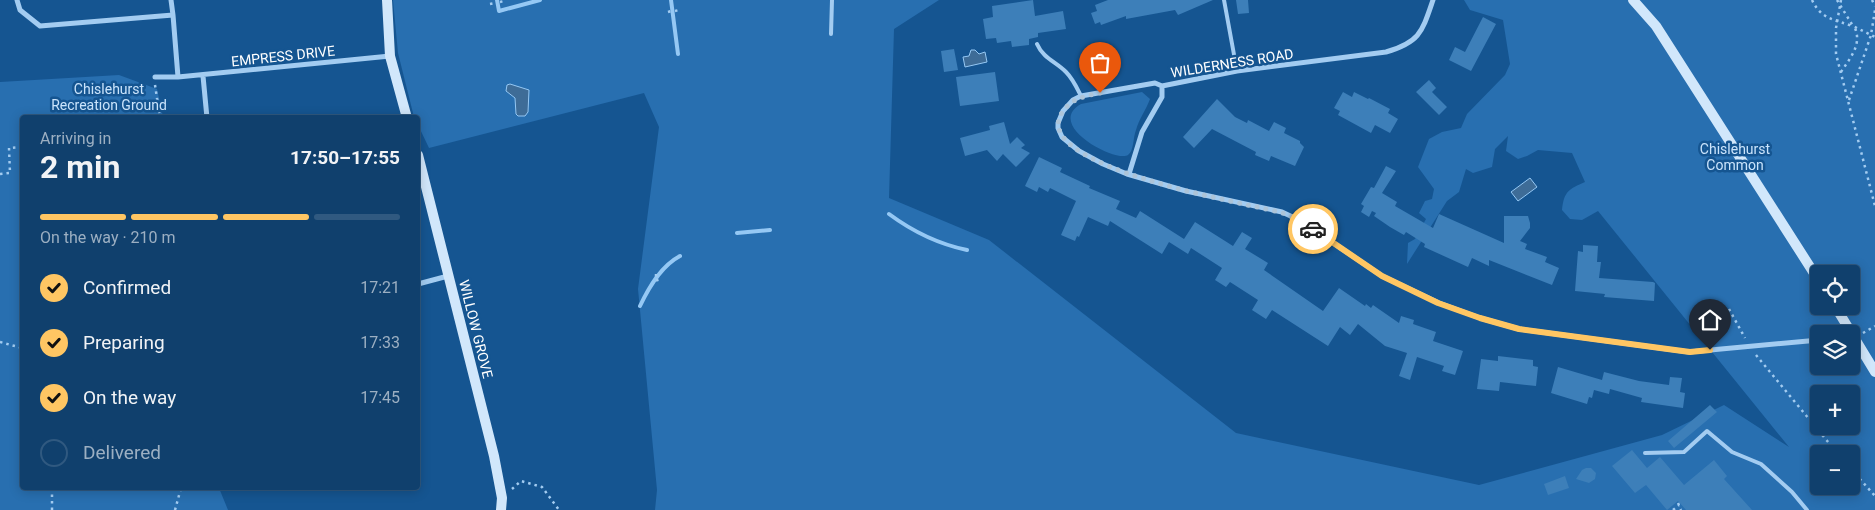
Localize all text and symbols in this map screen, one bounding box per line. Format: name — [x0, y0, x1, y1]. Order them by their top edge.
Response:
pin — [1079, 42, 1121, 93]
street label: EMPRESS DRIVE — [230, 43, 336, 69]
street label: WILDERNESS ROAD — [1169, 45, 1295, 81]
icon: bag — [1086, 49, 1114, 77]
park label: Chislehurst Recreation Ground — [51, 81, 167, 113]
text: Arriving in — [40, 129, 111, 148]
park label: Chislehurst Common — [1700, 141, 1771, 173]
text: 17:50–17:55 — [290, 146, 400, 169]
text: 2 min — [40, 148, 120, 186]
courier — [1288, 204, 1338, 254]
icon: car — [1299, 215, 1327, 243]
text: On the way · 210 m — [40, 228, 176, 247]
map controls — [1810, 265, 1860, 495]
button: locate — [1810, 265, 1860, 315]
icon: check — [40, 274, 68, 302]
text: Confirmed — [83, 276, 171, 299]
text: 17:21 — [360, 278, 400, 297]
street label: WILLOW GROVE — [456, 278, 496, 380]
pin — [1689, 299, 1731, 350]
icon: home — [1696, 306, 1724, 334]
button: layers — [1810, 325, 1860, 375]
icon: check — [40, 329, 68, 357]
text: Preparing — [83, 331, 165, 354]
text: 17:33 — [360, 333, 400, 352]
icon: check — [40, 384, 68, 412]
button: + — [1810, 385, 1860, 435]
text: On the way — [83, 386, 176, 409]
text: 17:45 — [360, 388, 400, 407]
text: Delivered — [83, 441, 161, 464]
button: − — [1810, 445, 1860, 495]

